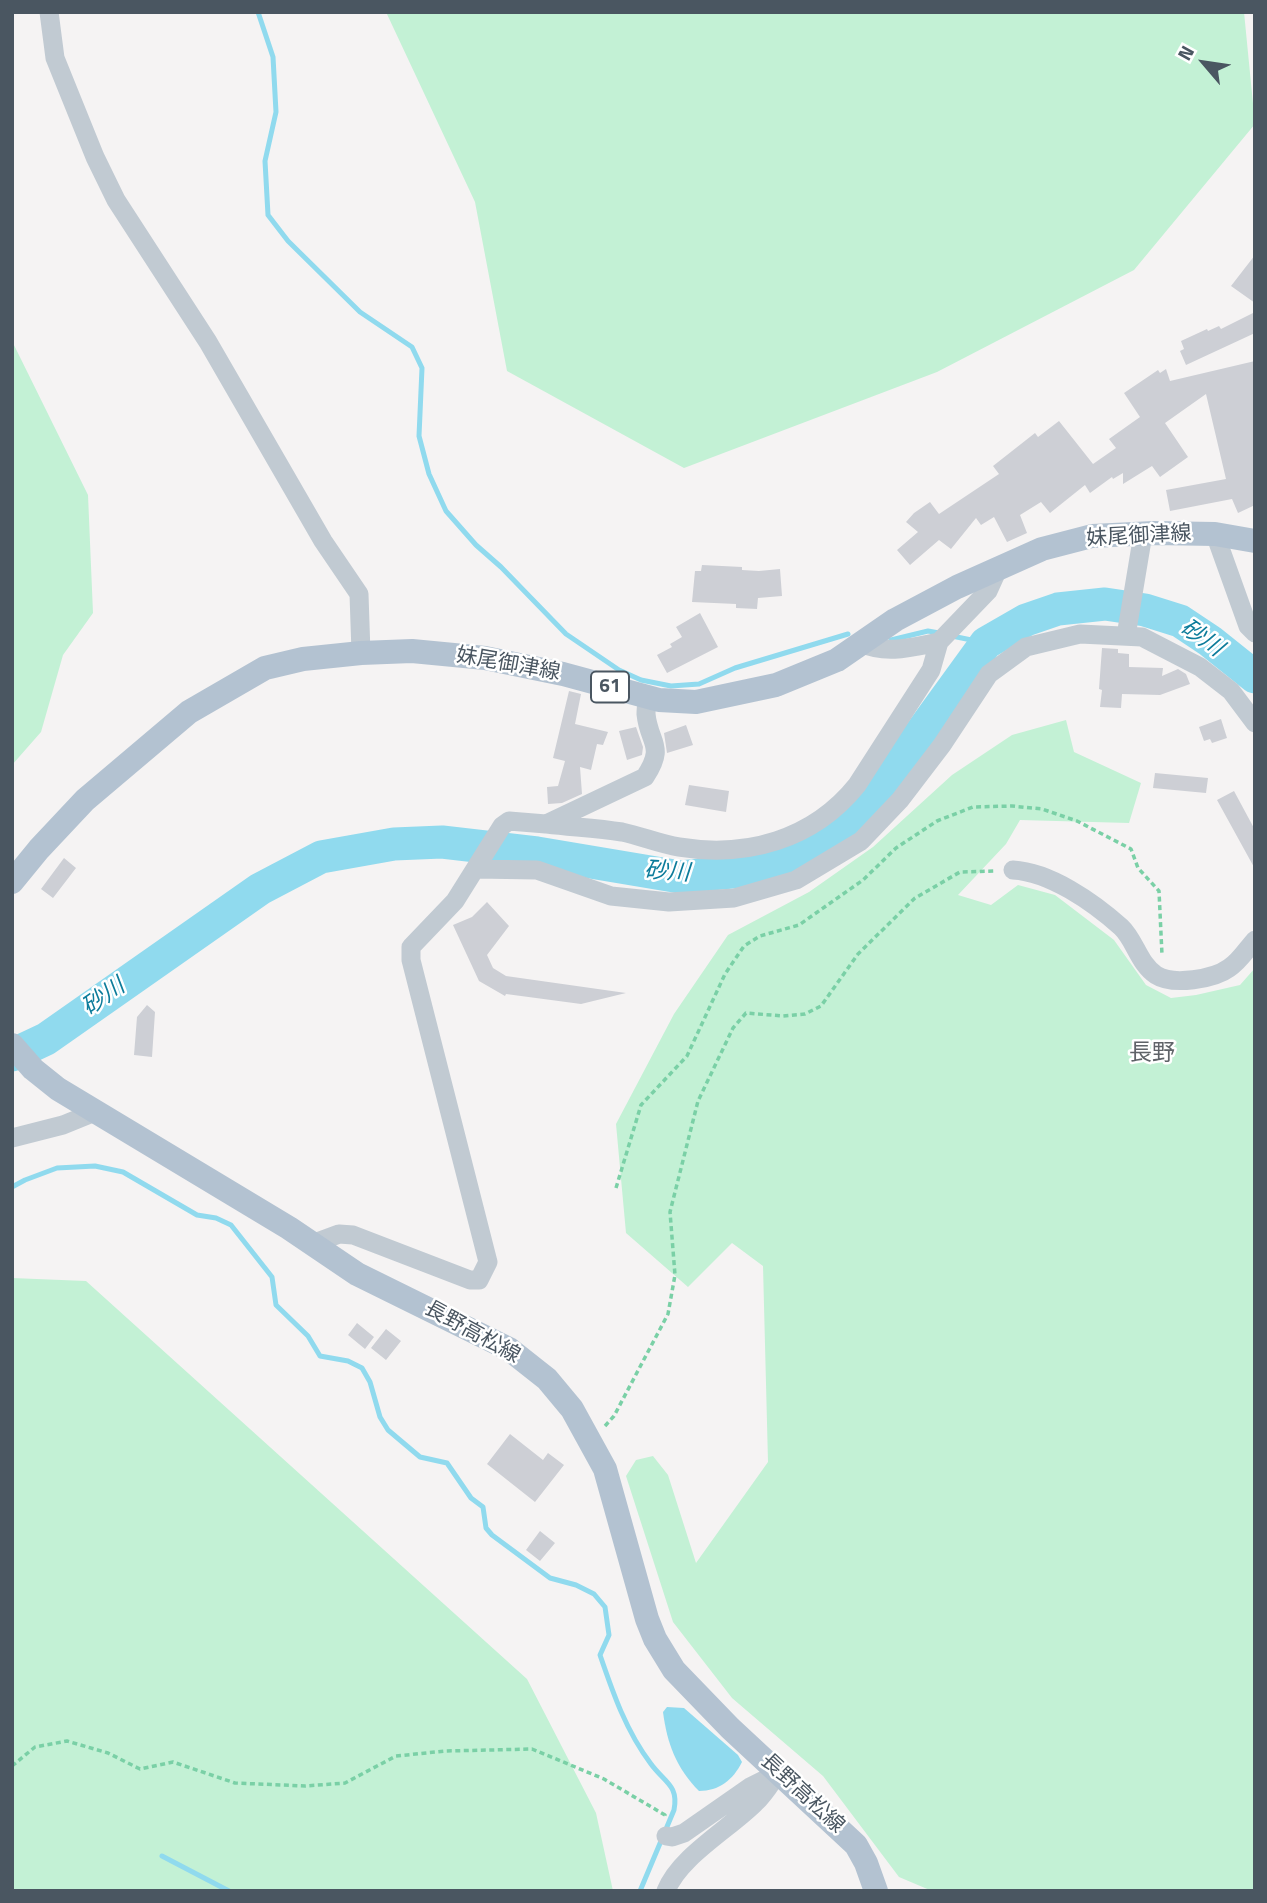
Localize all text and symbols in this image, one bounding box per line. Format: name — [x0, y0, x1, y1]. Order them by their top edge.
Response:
north arrow — [1169, 28, 1239, 98]
text: N — [1169, 40, 1201, 65]
street label: 妹尾御津線 — [1086, 522, 1192, 552]
water label: 砂川 — [1174, 615, 1228, 663]
street label: 妹尾御津線 — [454, 643, 562, 687]
road number: 61 — [591, 672, 629, 702]
water label: 砂川 — [643, 858, 691, 888]
water label: 砂川 — [77, 974, 131, 1022]
district label: 長野 — [1129, 1040, 1175, 1068]
street label: 長野高松線 — [420, 1297, 524, 1369]
street label: 長野高松線 — [755, 1749, 849, 1839]

